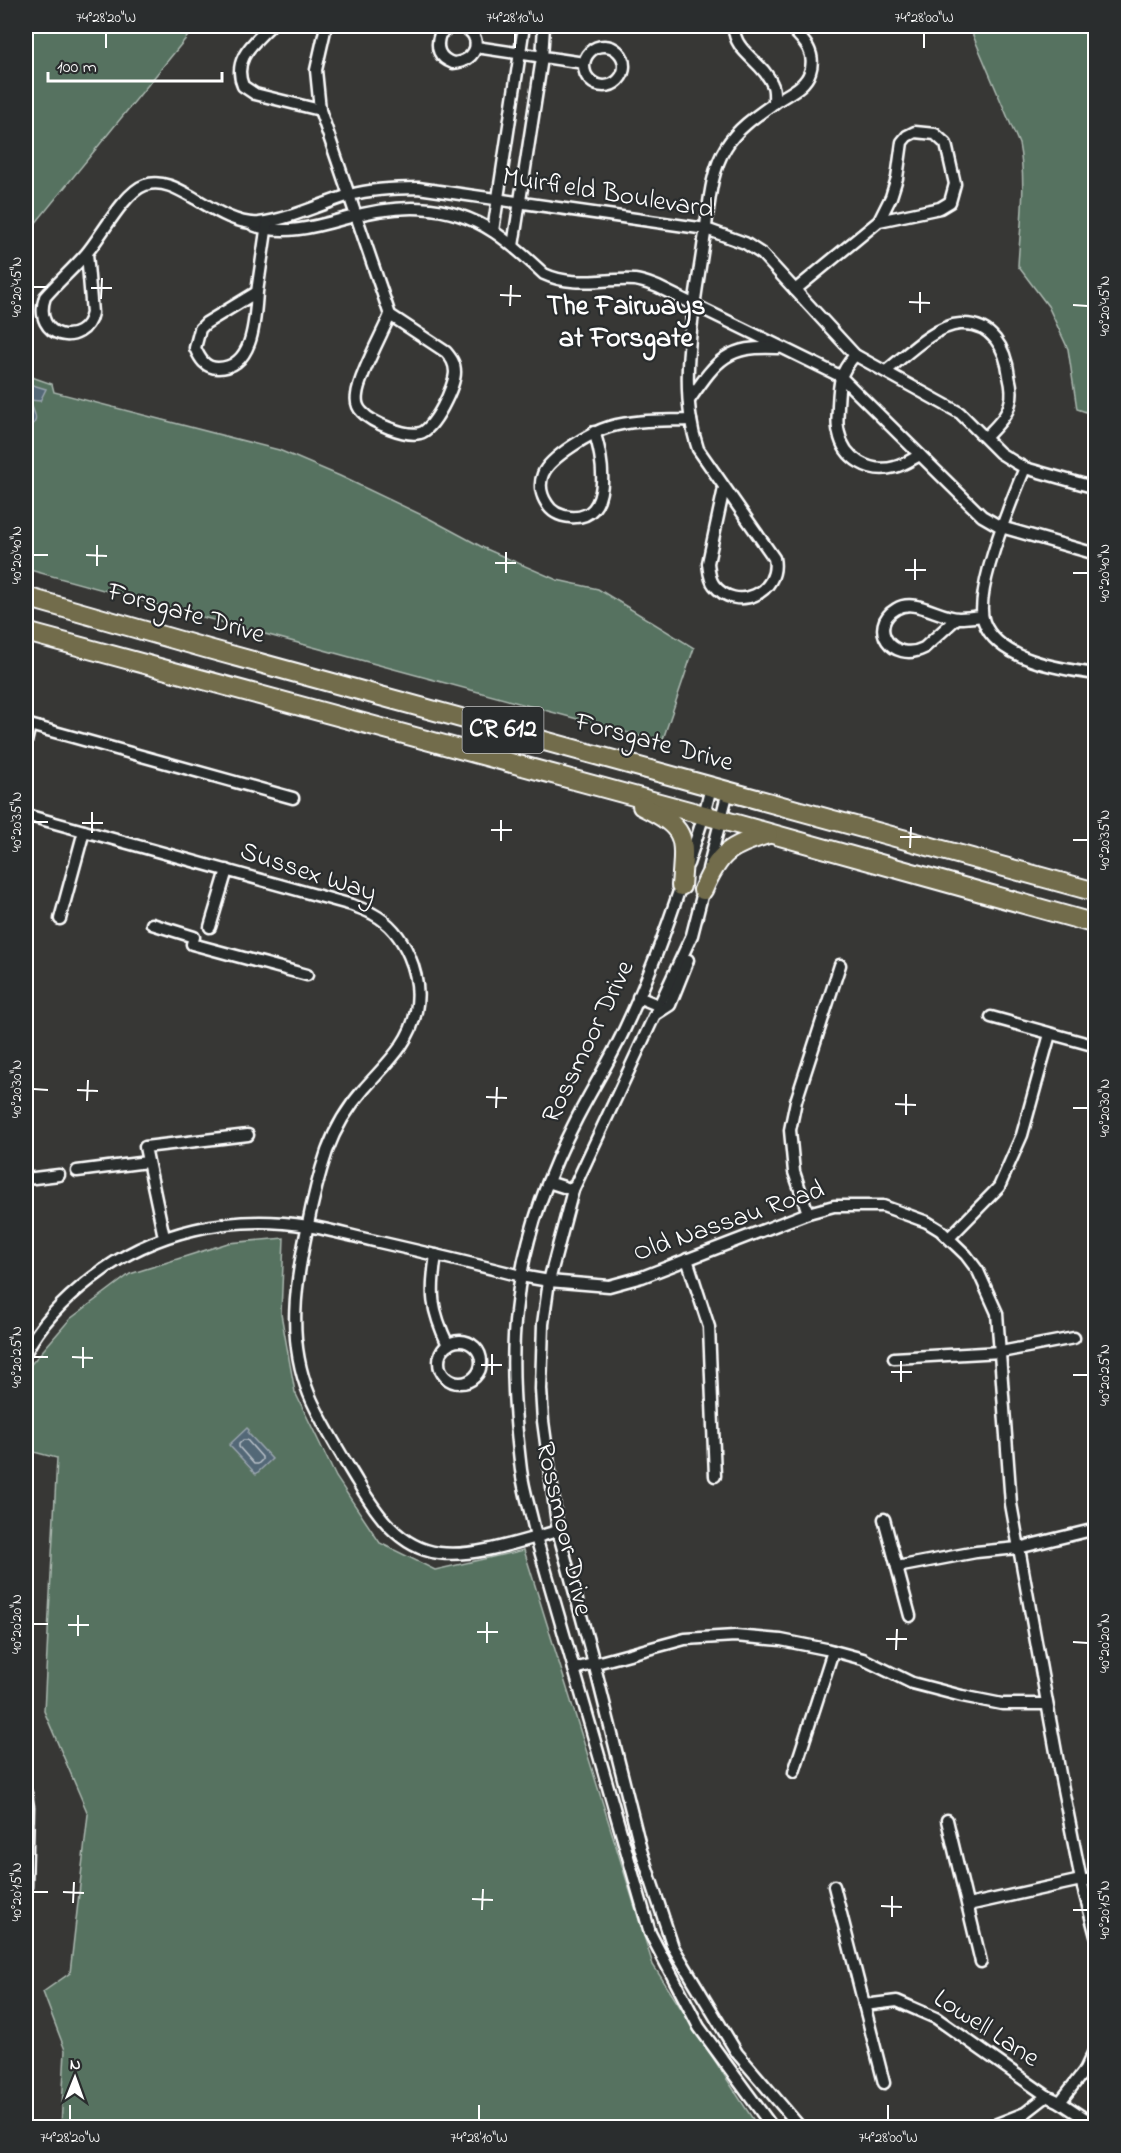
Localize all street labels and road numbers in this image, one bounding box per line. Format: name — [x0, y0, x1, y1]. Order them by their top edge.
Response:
street label: Muirfield Boulevard — [499, 158, 717, 230]
street label: Forsgate Drive — [102, 573, 270, 655]
street label: Forsgate Drive — [570, 703, 738, 783]
road number: CR 612 — [462, 707, 544, 753]
street label: Sussex Way — [235, 833, 381, 913]
street label: Rossmoor Drive — [533, 953, 646, 1130]
street label: Old Nassau Road — [628, 1171, 830, 1273]
street label: Rossmoor Drive — [524, 1438, 602, 1620]
street label: Lowell Lane — [925, 1980, 1048, 2078]

